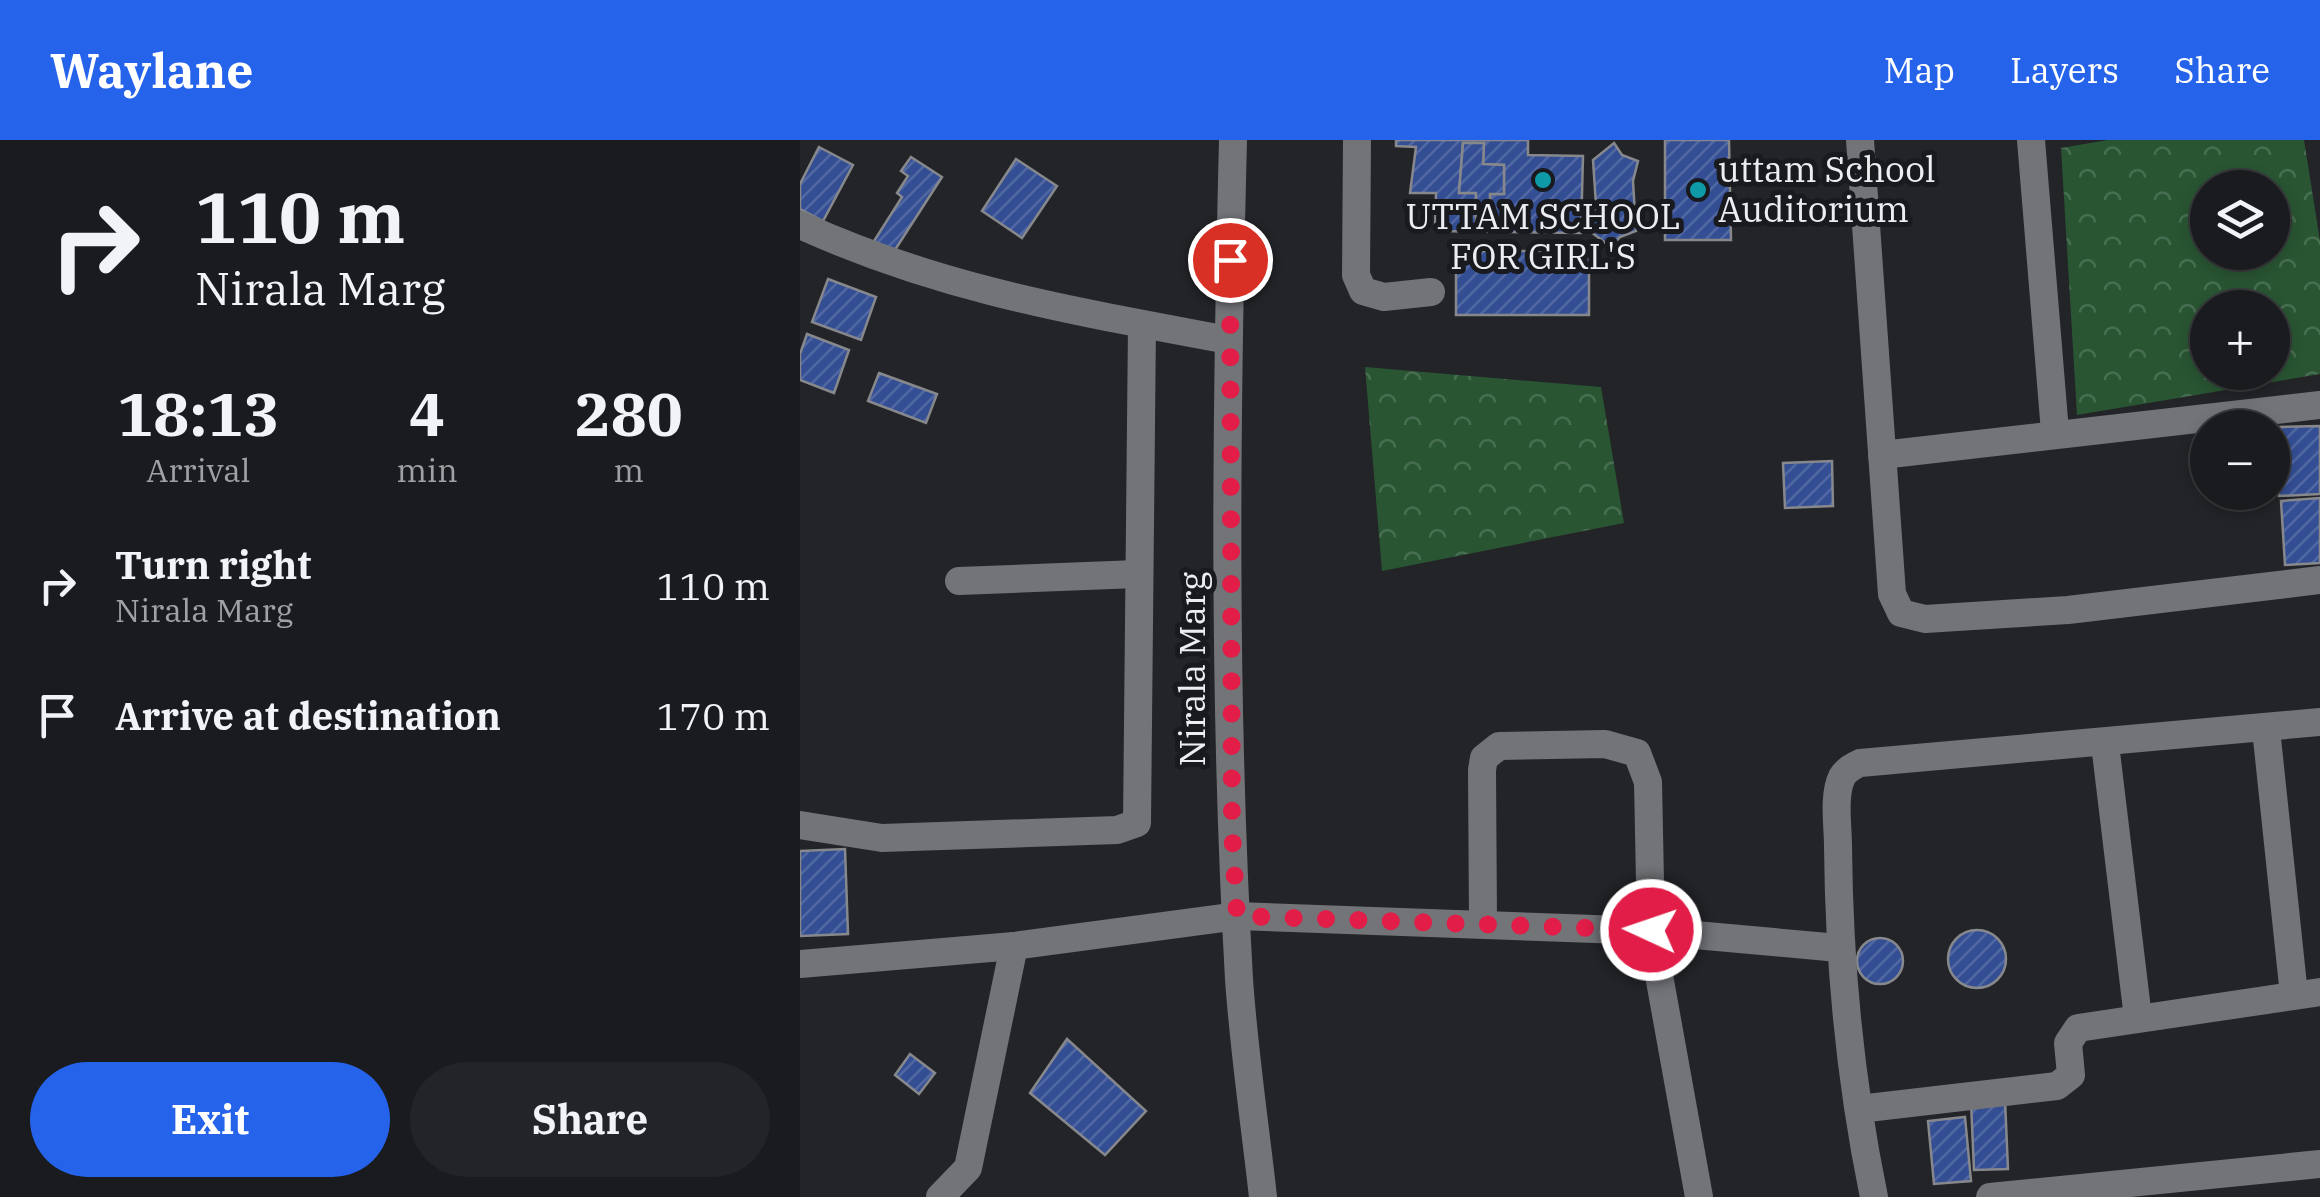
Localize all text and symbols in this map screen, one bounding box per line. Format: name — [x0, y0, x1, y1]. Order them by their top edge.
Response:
text: Waylane — [50, 39, 253, 101]
text: Map — [1884, 47, 1955, 93]
text: Layers — [2010, 47, 2119, 93]
text: Share — [2174, 47, 2270, 93]
place label: uttam School Auditorium — [1718, 146, 1935, 232]
marker: UTTAM SCHOOL FOR GIRL'S — [1532, 169, 1554, 191]
map controls — [2190, 170, 2290, 510]
button: layers — [2190, 170, 2290, 270]
text: 110 m — [195, 171, 405, 262]
marker: uttam School Auditorium — [1687, 179, 1709, 201]
icon: right — [30, 180, 160, 310]
place label: UTTAM SCHOOL FOR GIRL'S — [1406, 193, 1681, 279]
pin — [1188, 218, 1273, 303]
icon: arrive — [1203, 233, 1258, 288]
text: Nirala Marg — [195, 259, 445, 317]
button: + — [2190, 290, 2290, 390]
text: 18:13 — [117, 374, 279, 453]
text: 4 — [409, 374, 445, 453]
text: 280 — [575, 374, 683, 453]
button: − — [2190, 410, 2290, 510]
text: Arrival — [146, 449, 250, 491]
text: min — [397, 449, 458, 491]
text: m — [614, 449, 644, 491]
text: Turn right — [115, 540, 311, 589]
icon: right — [30, 558, 85, 613]
text: 110 m — [657, 561, 770, 610]
street label: Nirala Marg — [1169, 572, 1215, 766]
text: Nirala Marg — [115, 589, 293, 631]
icon: arrive — [30, 688, 85, 743]
text: Arrive at destination — [115, 691, 501, 740]
text: 170 m — [657, 691, 770, 740]
position arrow — [1599, 878, 1703, 982]
button: Exit — [30, 1062, 390, 1177]
button: Share — [410, 1062, 770, 1177]

